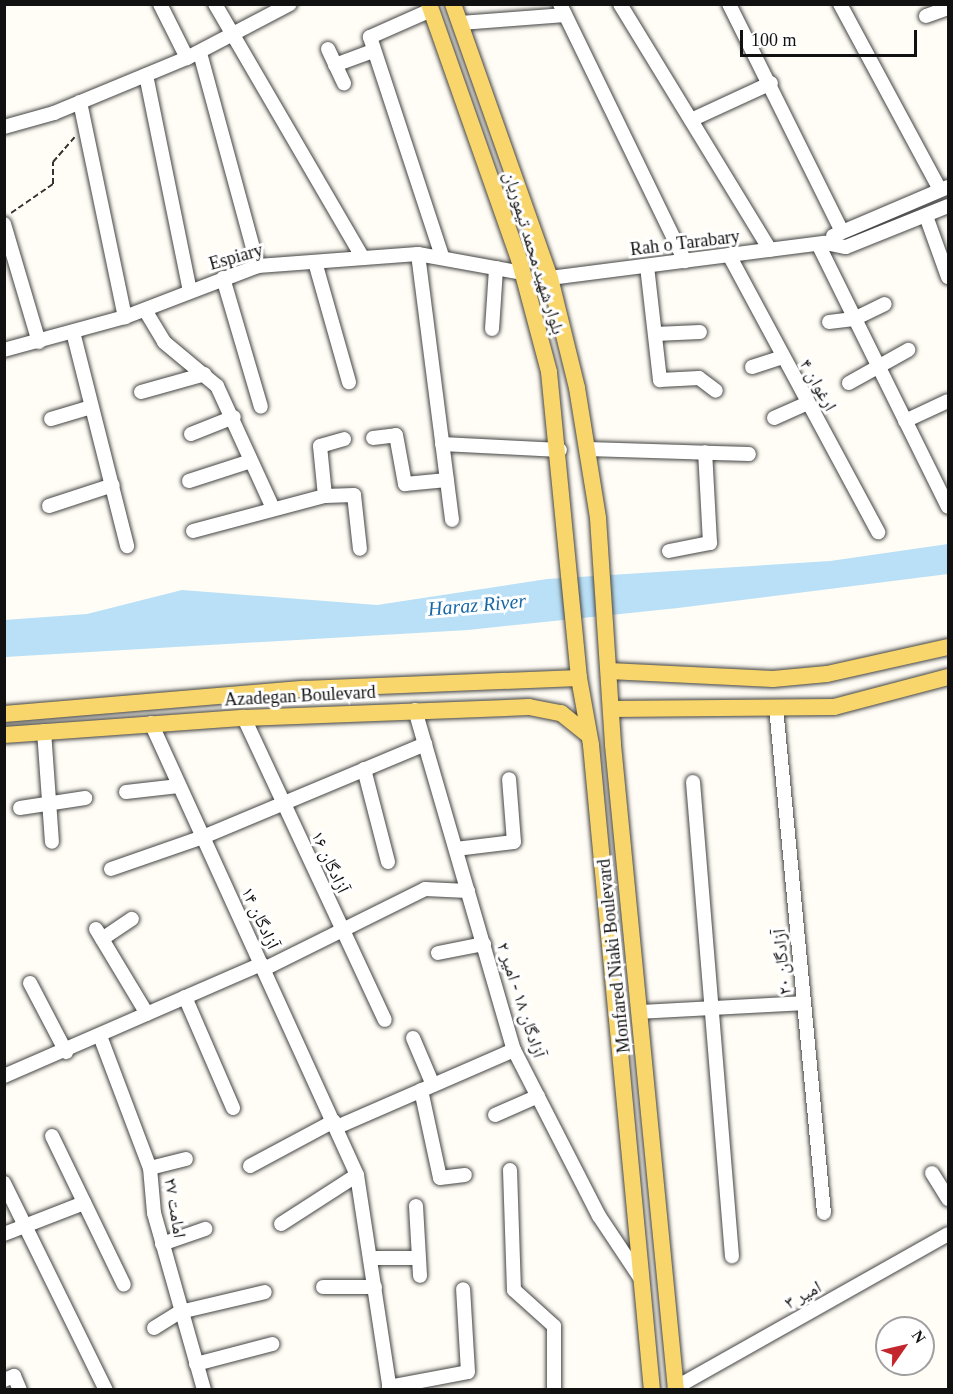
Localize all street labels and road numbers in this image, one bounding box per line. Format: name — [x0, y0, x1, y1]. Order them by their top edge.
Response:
street label: بلوار شهید محمد تیموریان — [499, 169, 569, 337]
street label: Rah o Tarabary — [629, 226, 741, 260]
street label: Espiary — [207, 239, 265, 275]
street label: ارغوان ۴ — [795, 355, 841, 415]
street label: Azadegan Boulevard — [224, 681, 376, 711]
street label: آزادگان ۱۶ — [306, 827, 354, 897]
street label: Monfared Niaki Boulevard — [593, 858, 635, 1054]
street label: آزادگان ۱۴ — [236, 883, 284, 953]
street label: آزادگان ۲۰ — [768, 928, 796, 996]
street label: آزادگان ۱۸ - امیر ۲ — [492, 940, 550, 1060]
street label: امامت ۲۷ — [160, 1176, 190, 1240]
street label: امیر ۳ — [781, 1276, 825, 1314]

